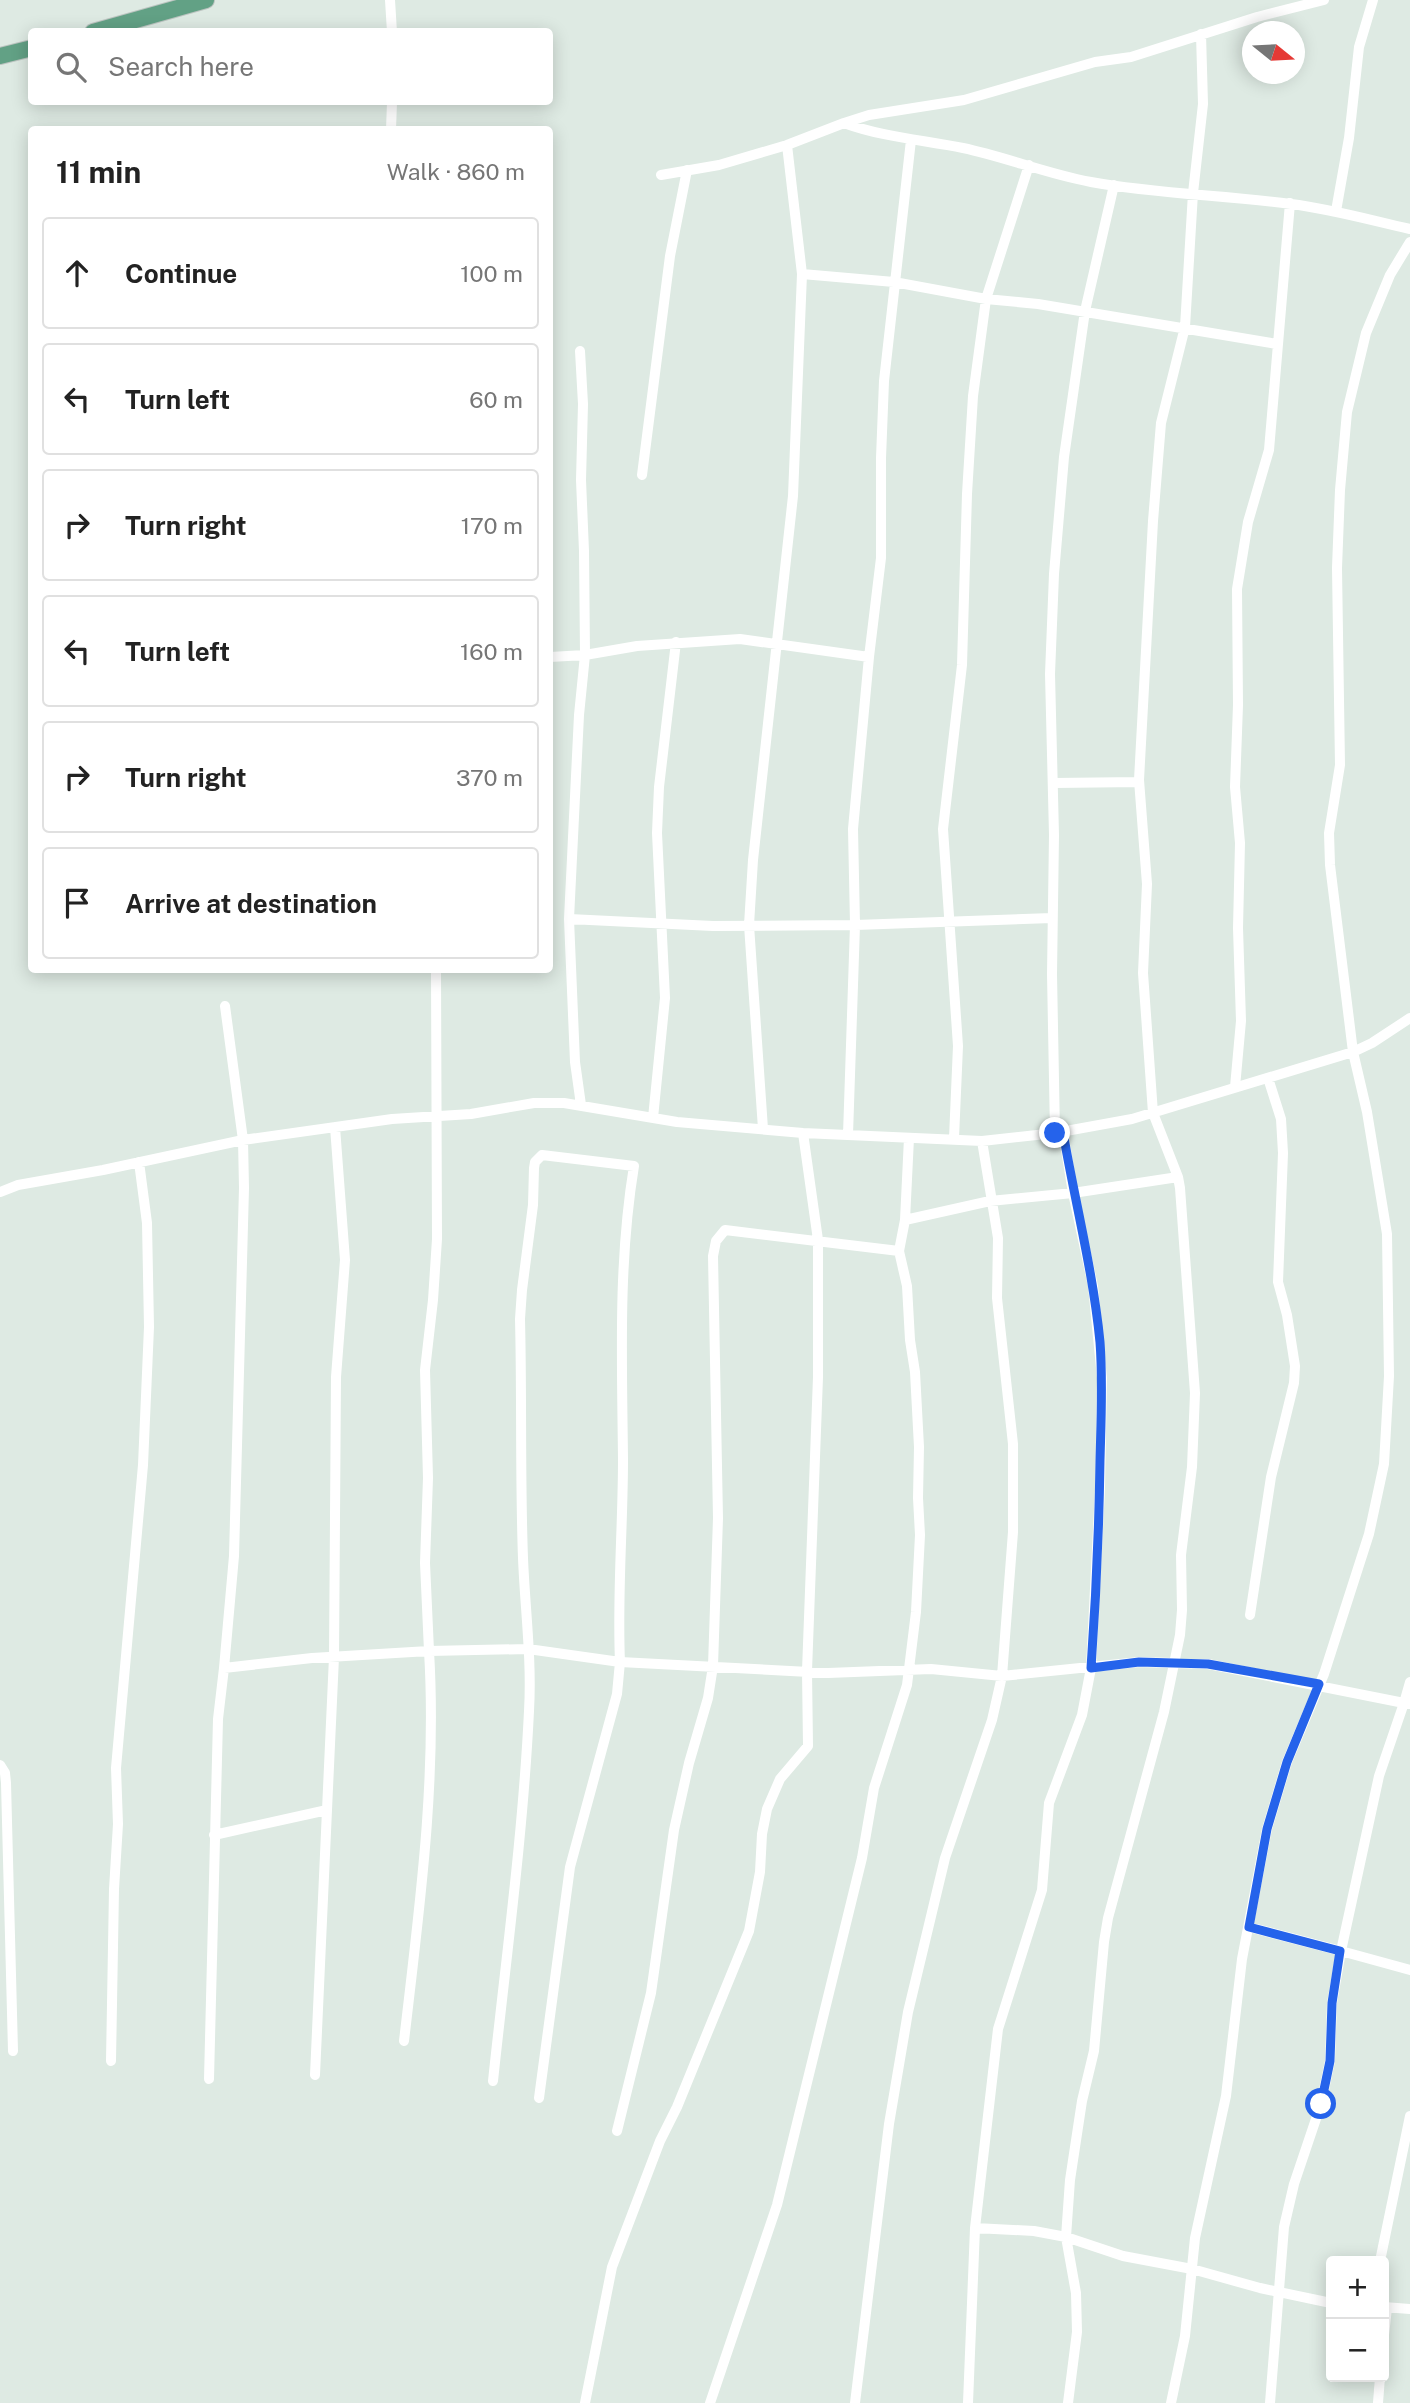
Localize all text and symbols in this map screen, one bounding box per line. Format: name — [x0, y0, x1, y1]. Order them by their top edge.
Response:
north arrow — [1242, 21, 1305, 84]
search box — [28, 28, 553, 105]
icon: search — [52, 48, 90, 86]
text: Search here — [108, 51, 254, 82]
text: 11 min — [56, 154, 141, 190]
text: Walk · 860 m — [387, 158, 525, 185]
icon: ahead — [58, 254, 96, 292]
text: Continue — [125, 258, 237, 289]
text: 100 m — [460, 260, 523, 287]
icon: left — [58, 380, 96, 418]
text: Turn left — [125, 384, 230, 415]
text: 60 m — [469, 386, 523, 413]
icon: right — [58, 506, 96, 544]
text: Turn right — [125, 510, 247, 541]
text: 170 m — [461, 512, 523, 539]
icon: left — [58, 632, 96, 670]
text: Turn left — [125, 636, 230, 667]
text: 160 m — [460, 638, 523, 665]
icon: right — [58, 758, 96, 796]
text: Turn right — [125, 762, 247, 793]
text: 370 m — [456, 764, 523, 791]
icon: arrive — [58, 884, 96, 922]
text: Arrive at destination — [125, 888, 377, 919]
route end — [1039, 1117, 1070, 1148]
route start — [1305, 2088, 1336, 2119]
map controls — [1326, 2256, 1389, 2382]
button: + — [1326, 2256, 1389, 2319]
button: − — [1326, 2319, 1389, 2382]

